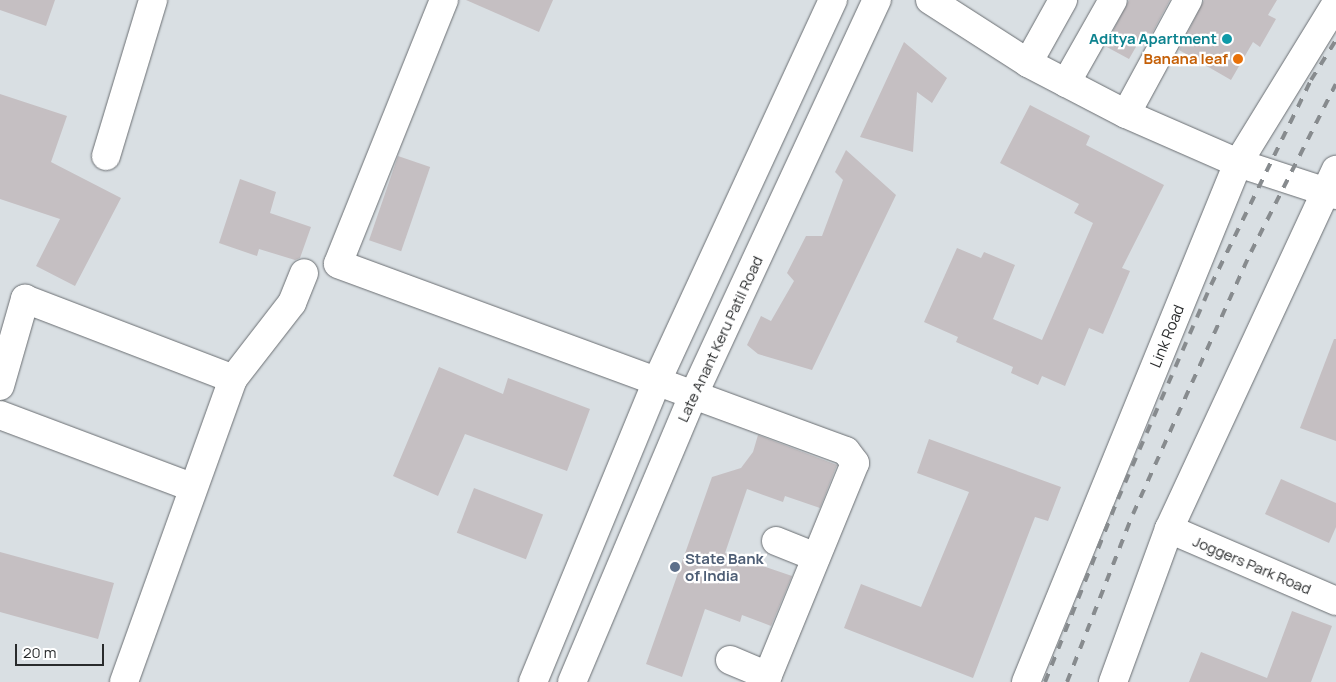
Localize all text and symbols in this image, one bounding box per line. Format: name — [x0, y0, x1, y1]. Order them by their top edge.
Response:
place label: Aditya Apartment — [1089, 30, 1217, 48]
marker: Aditya Apartment — [1221, 33, 1233, 45]
place label: Banana leaf — [1143, 50, 1228, 68]
marker: Banana leaf — [1232, 53, 1244, 65]
street label: Late Anant Keru Patil Road — [674, 253, 766, 425]
street label: Link Road — [1146, 302, 1188, 370]
street label: Joggers Park Road — [1190, 532, 1314, 598]
place label: State Bank of India — [685, 549, 764, 584]
marker: State Bank of India — [669, 561, 681, 573]
scale bar — [18, 634, 106, 666]
text: 20 m — [23, 642, 56, 663]

